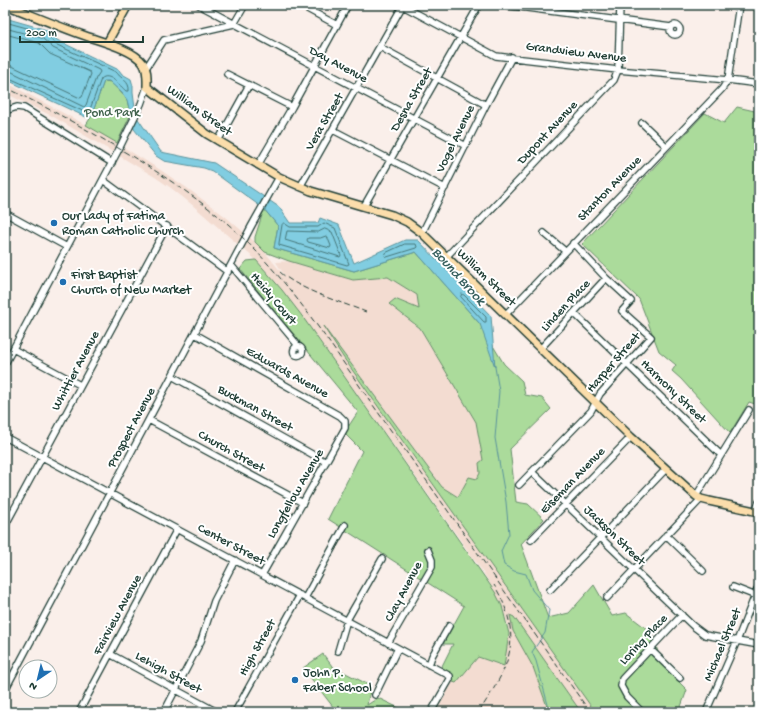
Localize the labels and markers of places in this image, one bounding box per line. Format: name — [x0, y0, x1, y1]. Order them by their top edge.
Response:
place label: Our Lady of Fatima Roman Catholic Church — [62, 209, 184, 239]
marker: Our Lady of Fatima Roman Catholic Church — [49, 218, 59, 228]
place label: First Baptist Church of New Market — [70, 268, 193, 298]
marker: First Baptist Church of New Market — [58, 277, 68, 287]
place label: John P. Faber School — [302, 666, 372, 696]
marker: John P. Faber School — [290, 675, 300, 685]

